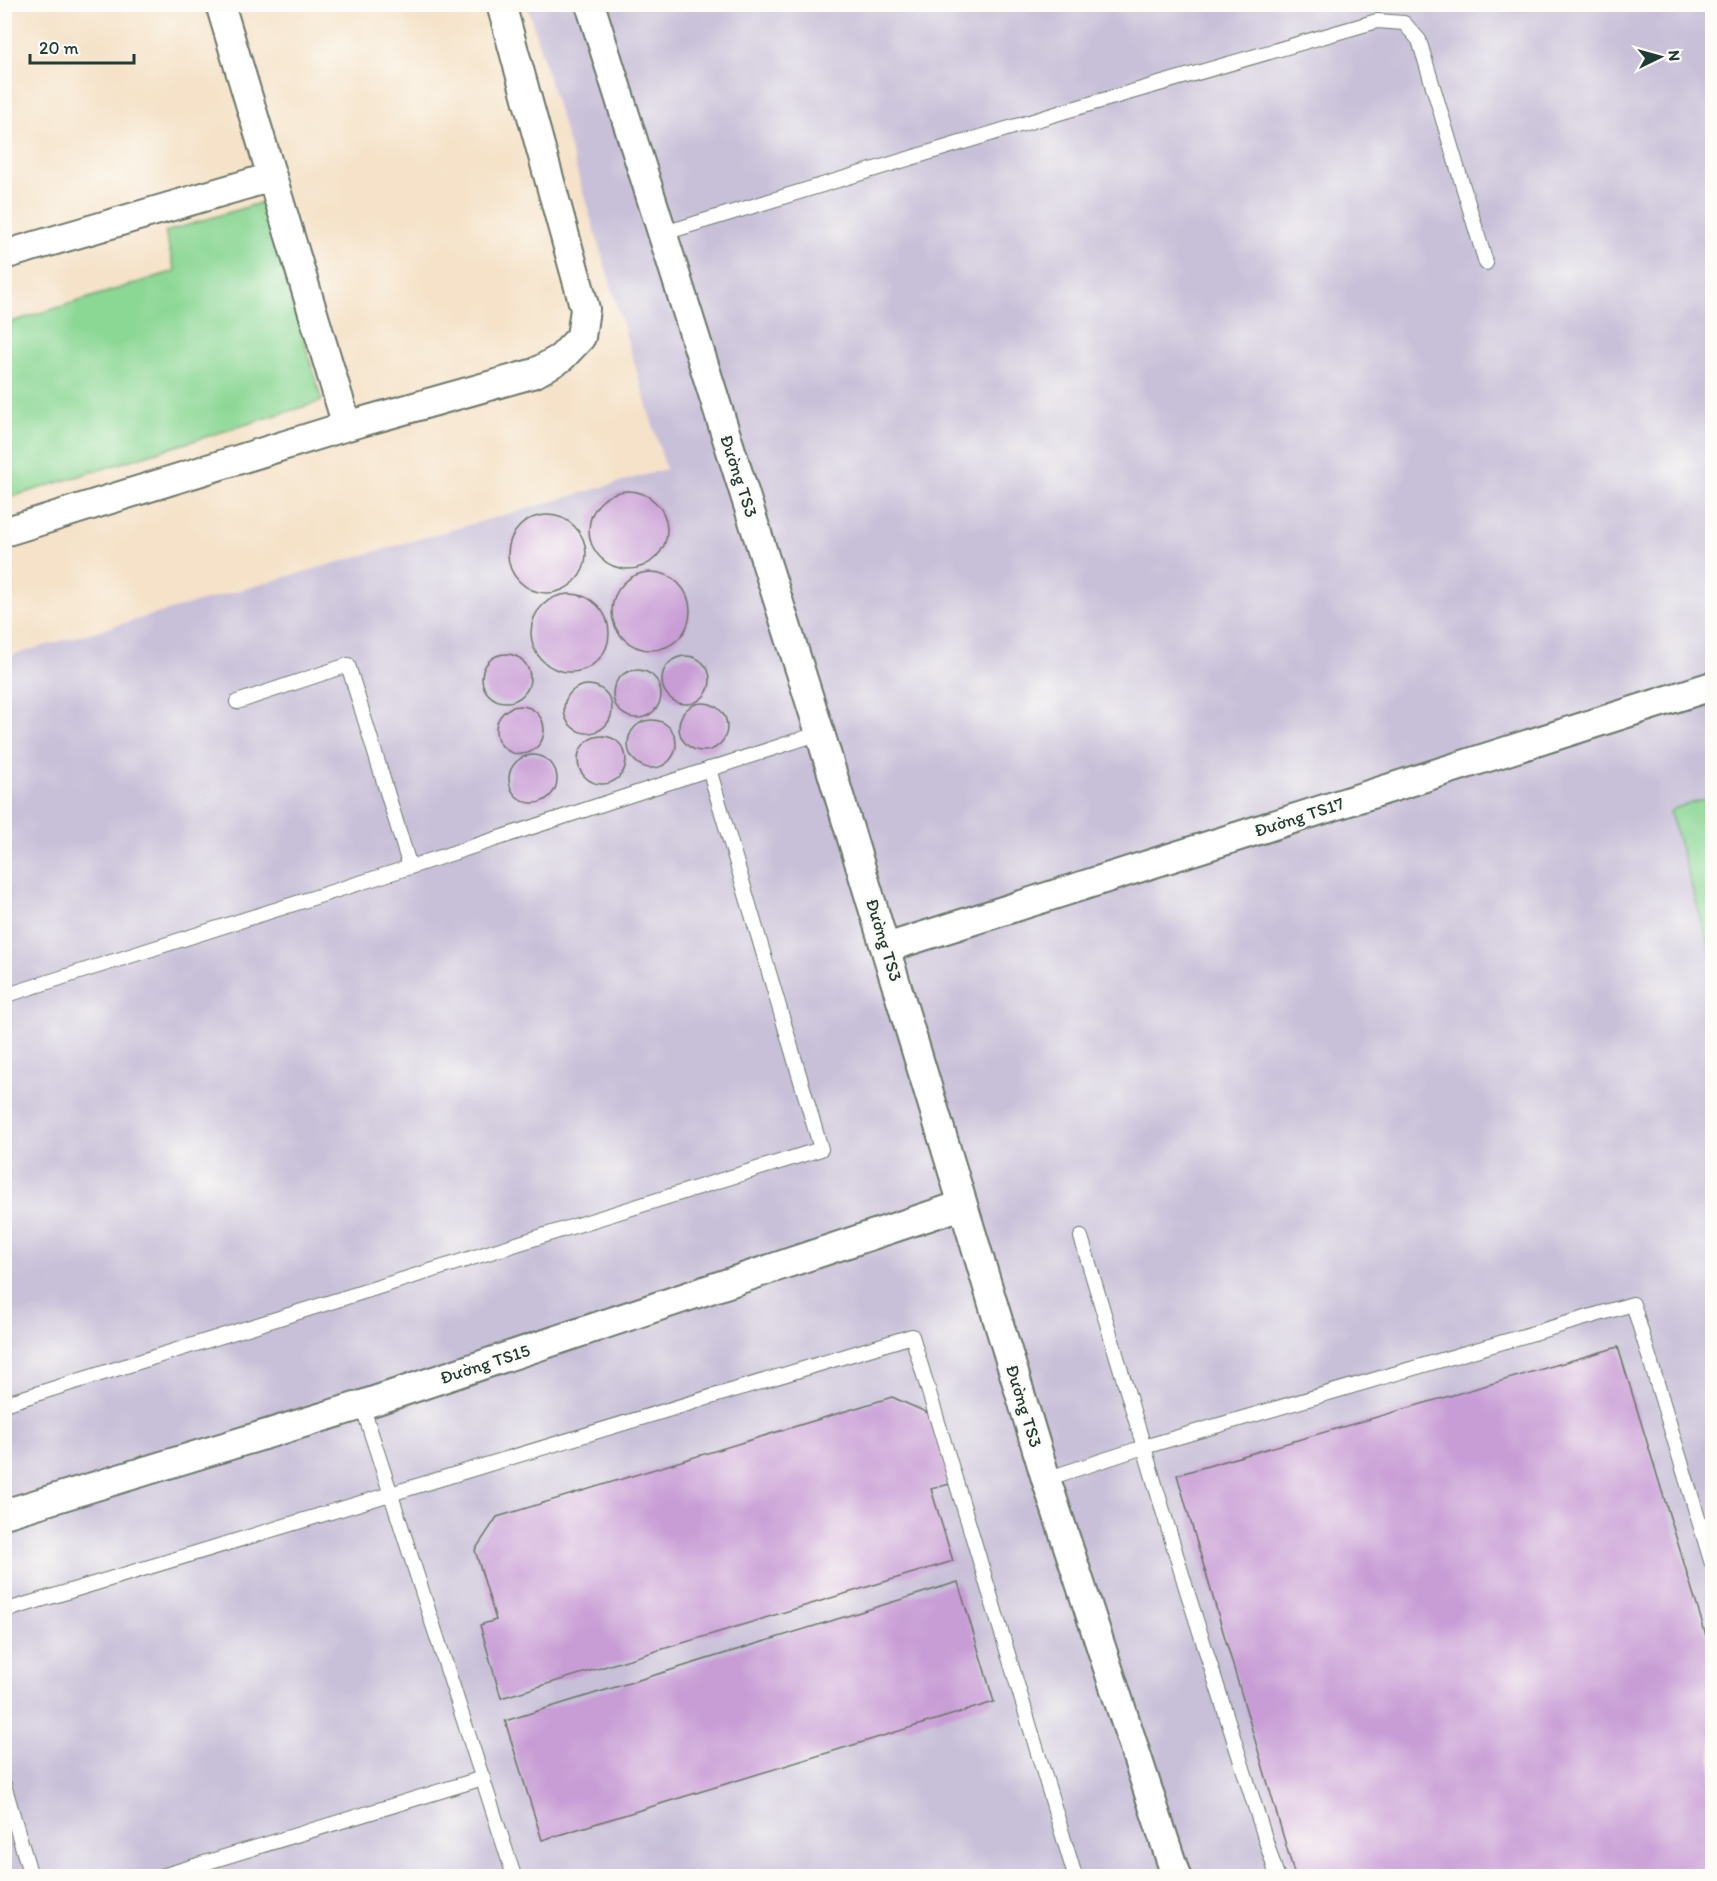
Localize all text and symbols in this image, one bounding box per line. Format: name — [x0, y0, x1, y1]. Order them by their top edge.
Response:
scale bar — [30, 27, 134, 65]
north arrow — [1630, 27, 1690, 87]
text: 20 m — [39, 37, 79, 59]
text: N — [1665, 50, 1684, 62]
street label: Đường TS3 — [715, 432, 763, 520]
street label: Đường TS17 — [1251, 792, 1347, 842]
street label: Đường TS3 — [861, 896, 907, 984]
street label: Đường TS15 — [437, 1339, 533, 1389]
street label: Đường TS3 — [1001, 1362, 1047, 1450]

